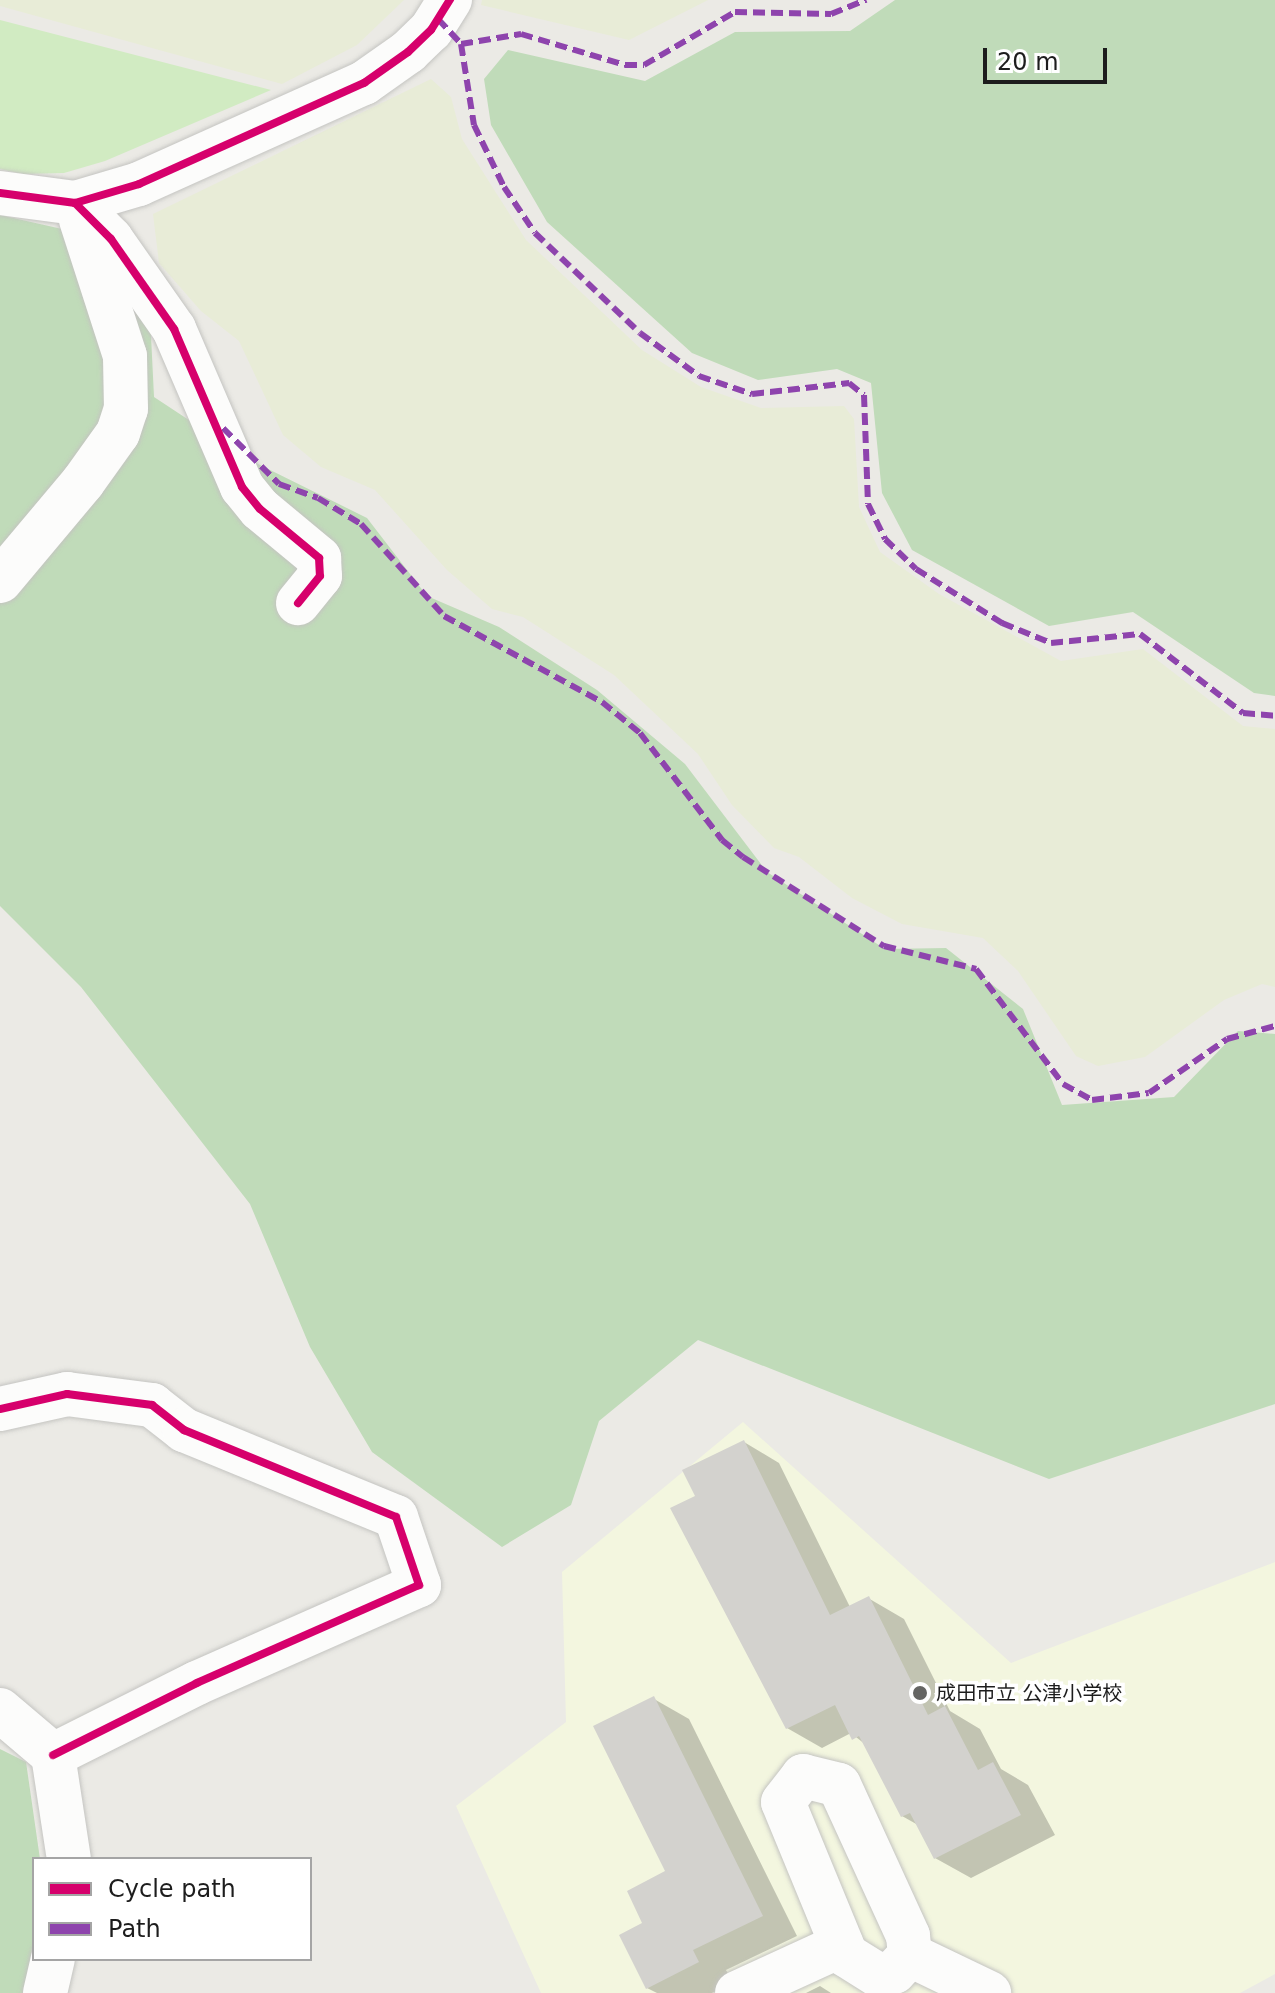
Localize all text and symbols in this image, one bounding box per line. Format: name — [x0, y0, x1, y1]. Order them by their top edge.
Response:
scale bar — [987, 32, 1111, 82]
text: 20 m — [997, 48, 1059, 76]
place label: 成田市立 公津小学校 — [936, 1681, 1122, 1705]
marker: 成田市立 公津小学校 — [911, 1684, 929, 1702]
legend — [32, 1857, 312, 1961]
text: Cycle path — [108, 1875, 236, 1903]
text: Path — [108, 1915, 161, 1943]

